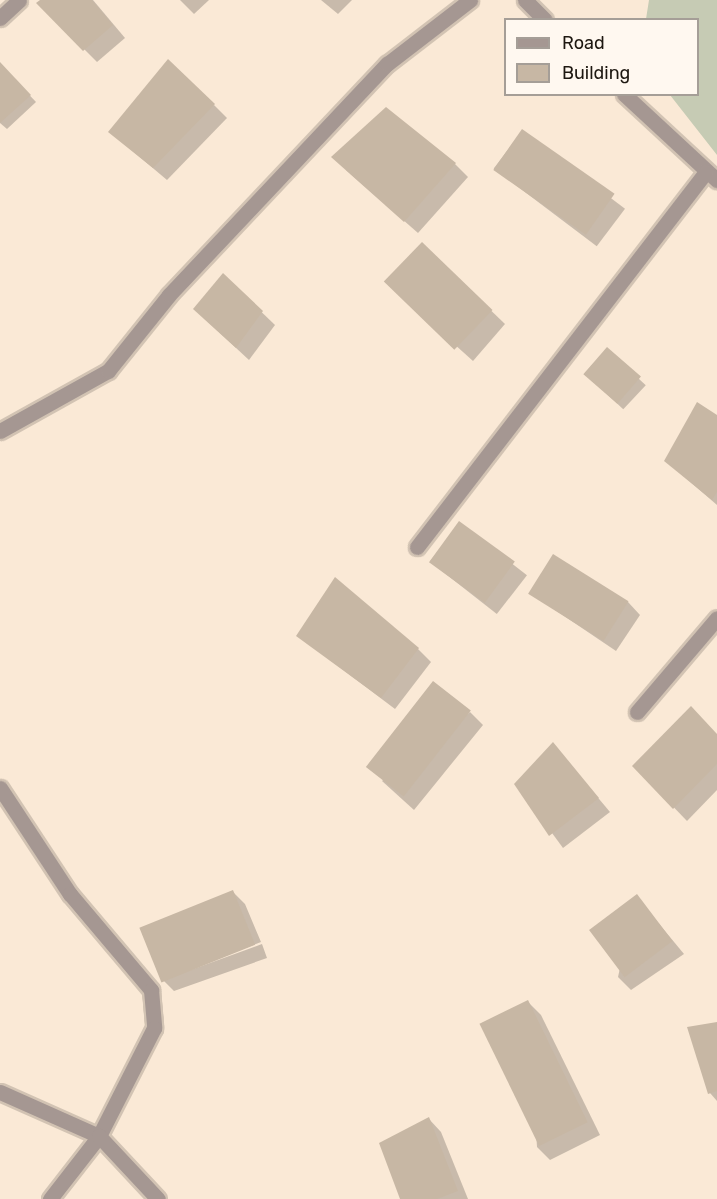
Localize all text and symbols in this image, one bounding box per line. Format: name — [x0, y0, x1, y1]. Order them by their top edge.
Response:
legend — [504, 18, 699, 96]
text: Road — [562, 32, 605, 54]
text: Building — [562, 62, 630, 84]

